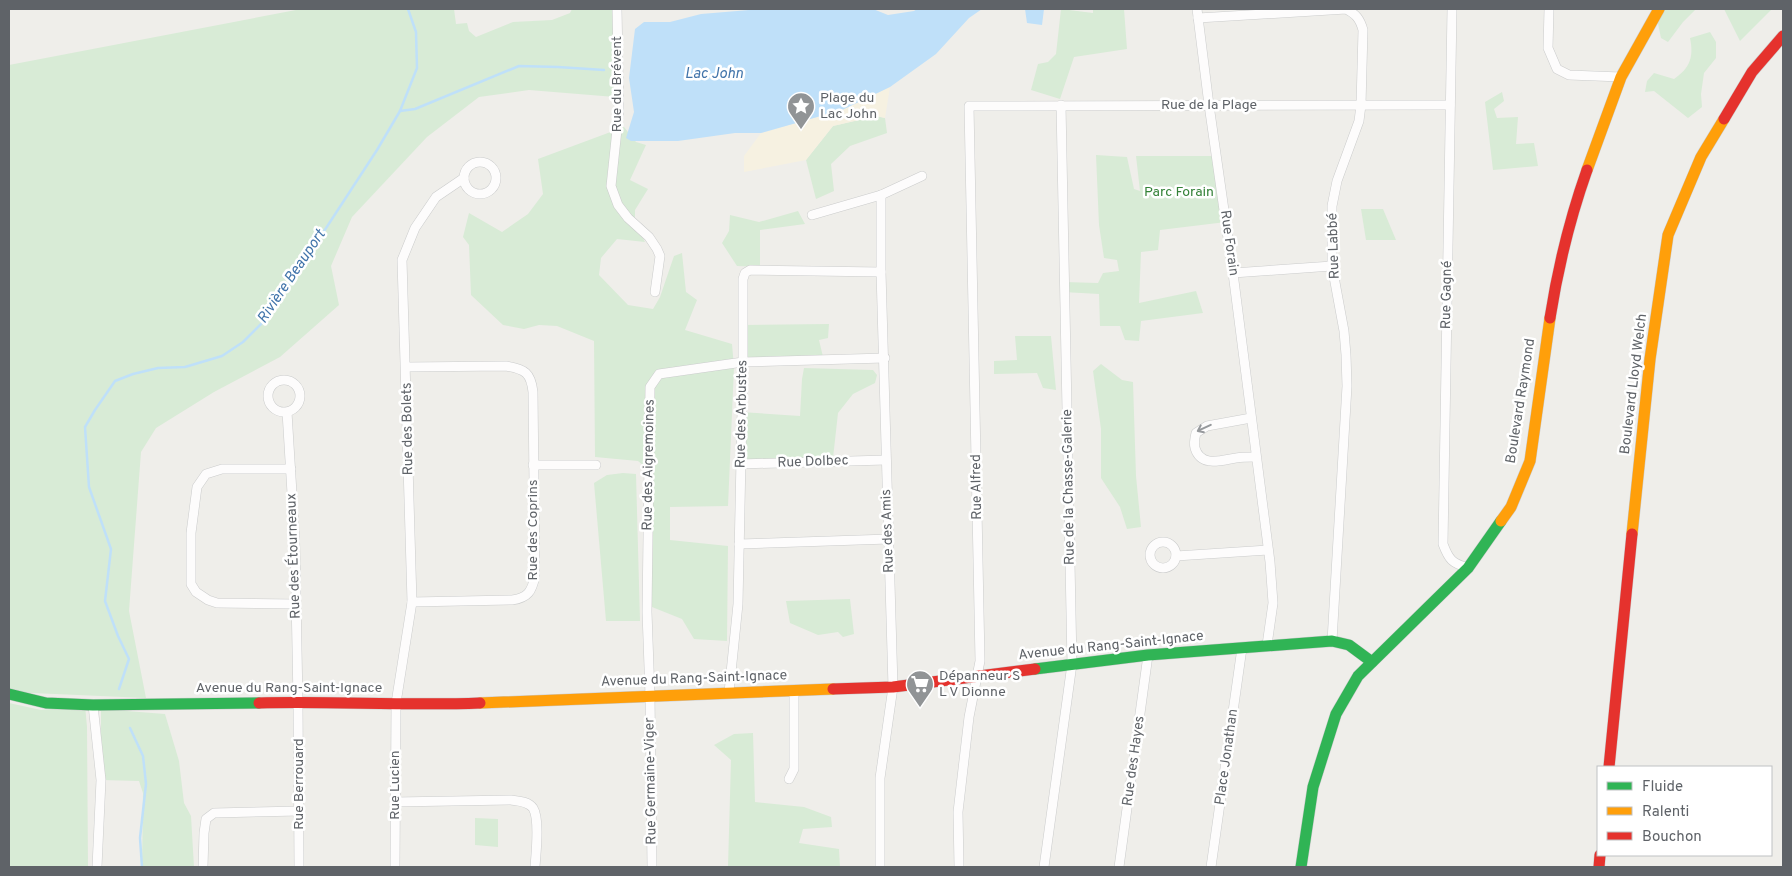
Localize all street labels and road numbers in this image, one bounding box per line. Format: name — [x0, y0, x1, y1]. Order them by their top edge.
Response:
street label: Rue du Brévent — [609, 36, 626, 132]
street label: Rue de la Plage — [1161, 97, 1257, 114]
street label: Rue Forain — [1216, 209, 1242, 277]
street label: Rue Labbé — [1324, 213, 1344, 279]
street label: Rue Gagné — [1438, 261, 1456, 329]
street label: Boulevard Lloyd Welch — [1617, 313, 1651, 455]
street label: Boulevard Raymond — [1503, 337, 1539, 465]
street label: Rue des Arbustes — [733, 360, 751, 468]
street label: Rue des Bolets — [399, 382, 417, 476]
street label: Rue des Aigremoines — [639, 399, 659, 531]
street label: Rue de la Chasse-Galerie — [1059, 409, 1079, 565]
street label: Rue Dolbec — [777, 452, 849, 472]
street label: Rue Alfred — [968, 454, 986, 520]
street label: Rue des Coprins — [525, 480, 542, 580]
street label: Rue des Amis — [878, 489, 898, 573]
street label: Rue des Étourneaux — [282, 493, 305, 619]
street label: Avenue du Rang-Saint-Ignace — [1017, 628, 1205, 664]
street label: Avenue du Rang-Saint-Ignace — [601, 667, 787, 691]
street label: Avenue du Rang-Saint-Ignace — [196, 680, 382, 697]
street label: Place Jonathan — [1212, 708, 1242, 806]
street label: Rue des Hayes — [1119, 715, 1149, 807]
street label: Rue Germaine-Viger — [641, 717, 661, 845]
street label: Rue Berrouard — [291, 738, 308, 830]
street label: Rue Lucien — [387, 750, 404, 820]

